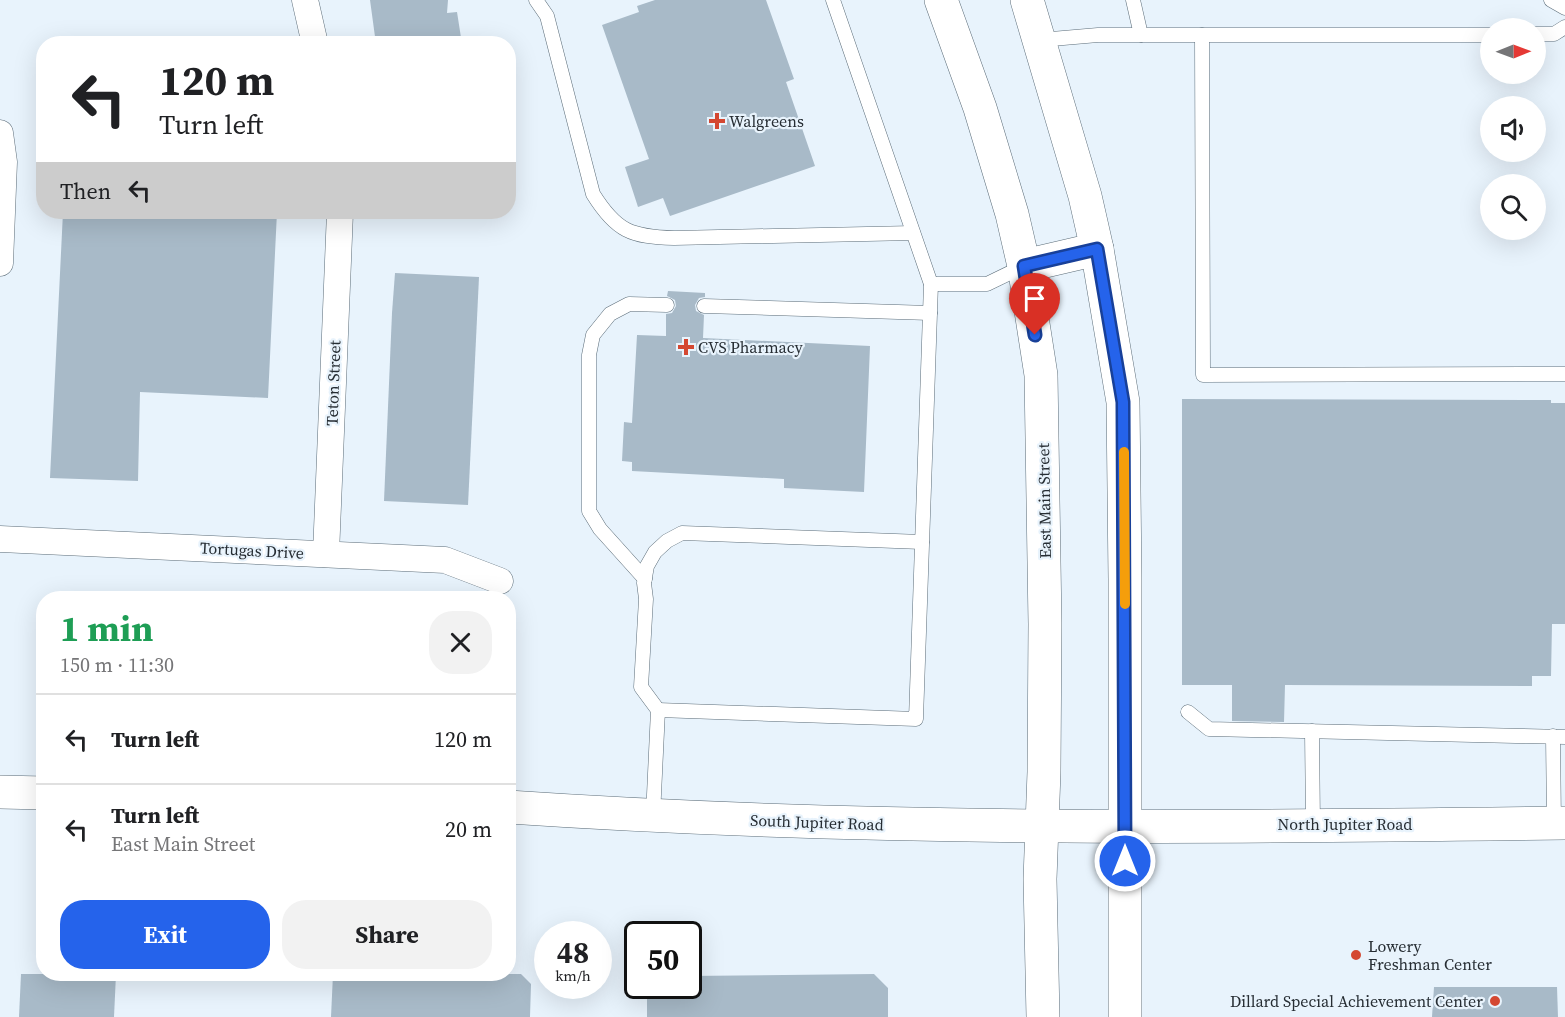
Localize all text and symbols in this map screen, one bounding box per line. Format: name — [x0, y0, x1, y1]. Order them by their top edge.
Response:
north arrow — [1480, 18, 1546, 84]
map controls — [1480, 18, 1546, 240]
text: 120 m — [159, 51, 274, 109]
icon: left — [60, 60, 138, 138]
button: sound — [1480, 96, 1546, 162]
text: Turn left — [159, 106, 263, 143]
place label: Walgreens — [729, 110, 804, 132]
marker: Walgreens — [710, 114, 724, 128]
icon: left — [123, 174, 156, 207]
button: search — [1480, 174, 1546, 240]
text: Then — [60, 176, 111, 206]
pin — [1009, 273, 1060, 335]
icon: arrive — [1018, 282, 1051, 315]
place label: CVS Pharmacy — [698, 336, 804, 358]
street label: Teton Street — [321, 339, 346, 426]
marker: CVS Pharmacy — [679, 340, 693, 354]
street label: East Main Street — [1032, 442, 1056, 559]
street label: Tortugas Drive — [199, 536, 305, 564]
text: 1 min — [60, 604, 153, 653]
button: close — [429, 611, 492, 674]
text: 150 m · 11:30 — [60, 651, 174, 679]
icon: left — [60, 723, 93, 756]
text: Turn left — [111, 724, 199, 754]
text: 120 m — [434, 724, 492, 754]
text: Turn left — [111, 800, 199, 830]
street label: South Jupiter Road — [750, 809, 884, 835]
icon: left — [60, 813, 93, 846]
street label: North Jupiter Road — [1278, 813, 1412, 835]
text: 20 m — [445, 814, 492, 844]
position arrow — [1093, 829, 1157, 893]
text: East Main Street — [111, 830, 255, 858]
button: Exit — [60, 900, 270, 969]
button: Share — [282, 900, 492, 969]
speed limit sign: 50 — [624, 921, 702, 999]
text: 48 — [557, 932, 589, 973]
place label: Lowery Freshman Center — [1368, 935, 1492, 975]
marker: Lowery Freshman Center — [1349, 948, 1363, 962]
text: km/h — [555, 965, 591, 986]
place label: Dillard Special Achievement Center — [1230, 990, 1483, 1012]
marker: Dillard Special Achievement Center — [1488, 994, 1502, 1008]

